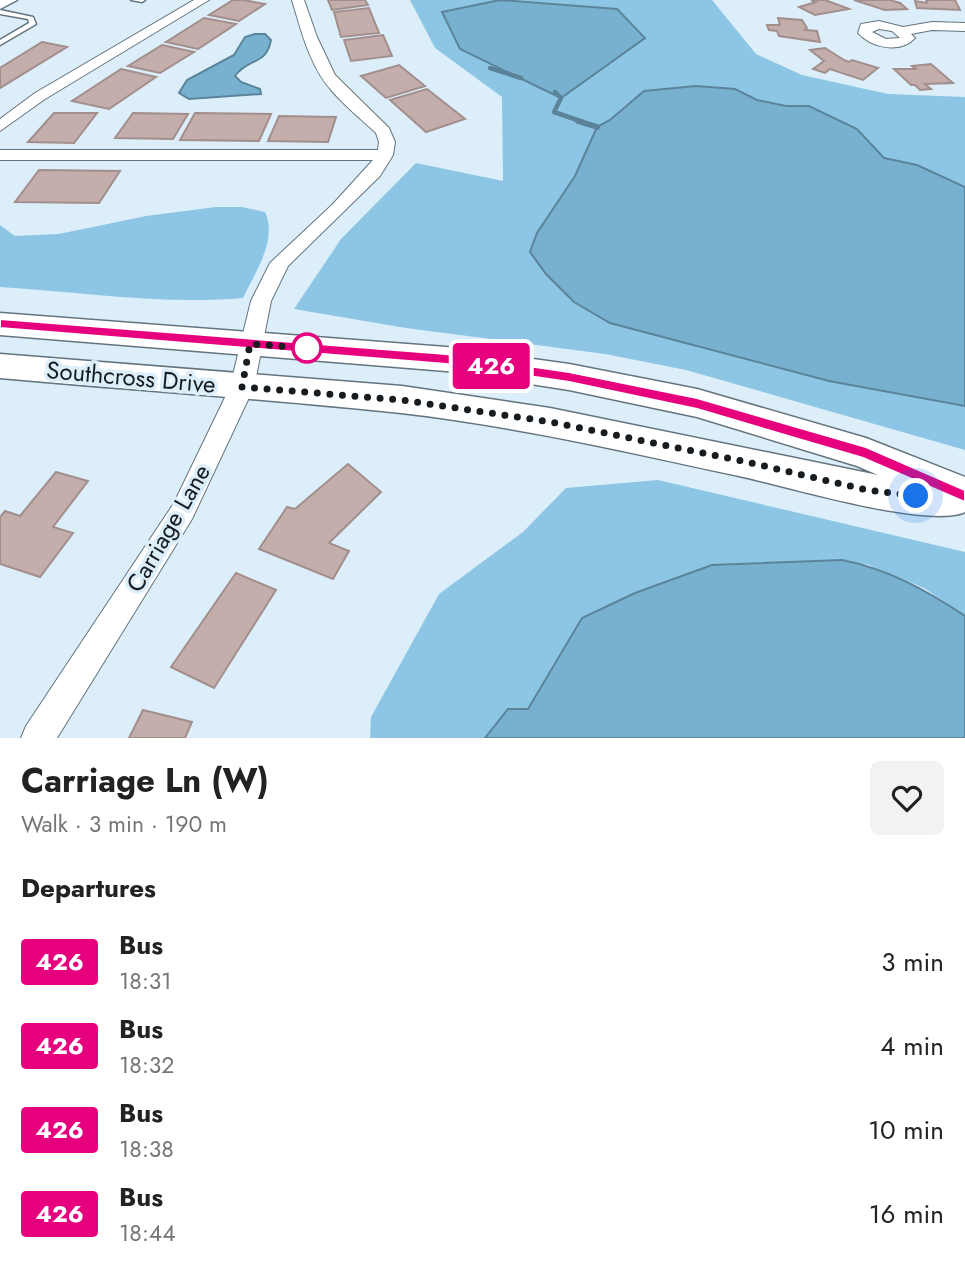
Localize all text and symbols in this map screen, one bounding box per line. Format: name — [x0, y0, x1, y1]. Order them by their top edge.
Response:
unlabelled marker — [292, 333, 322, 363]
line badge: 426 — [451, 343, 531, 389]
text: 426 — [467, 348, 515, 383]
street label: Southcross Drive — [45, 352, 217, 402]
street label: Carriage Lane — [117, 457, 219, 599]
your location — [898, 478, 933, 513]
text: Carriage Ln (W) — [21, 757, 269, 804]
button: heart — [870, 761, 944, 835]
text: Walk · 3 min · 190 m — [21, 807, 227, 841]
text: Departures — [21, 869, 156, 907]
text: Bus — [119, 926, 163, 964]
text: 3 min — [881, 943, 944, 981]
text: 426 — [35, 944, 84, 979]
text: 18:31 — [119, 964, 172, 998]
text: Bus — [119, 1010, 163, 1048]
text: 4 min — [880, 1027, 944, 1065]
text: 426 — [35, 1028, 84, 1063]
text: 18:32 — [119, 1048, 174, 1082]
text: Bus — [119, 1094, 163, 1132]
text: 10 min — [868, 1111, 944, 1149]
text: 426 — [35, 1112, 84, 1147]
text: 18:38 — [119, 1132, 174, 1166]
text: Bus — [119, 1178, 163, 1216]
text: 16 min — [869, 1195, 944, 1233]
text: 426 — [35, 1196, 84, 1231]
text: 18:44 — [119, 1216, 176, 1250]

